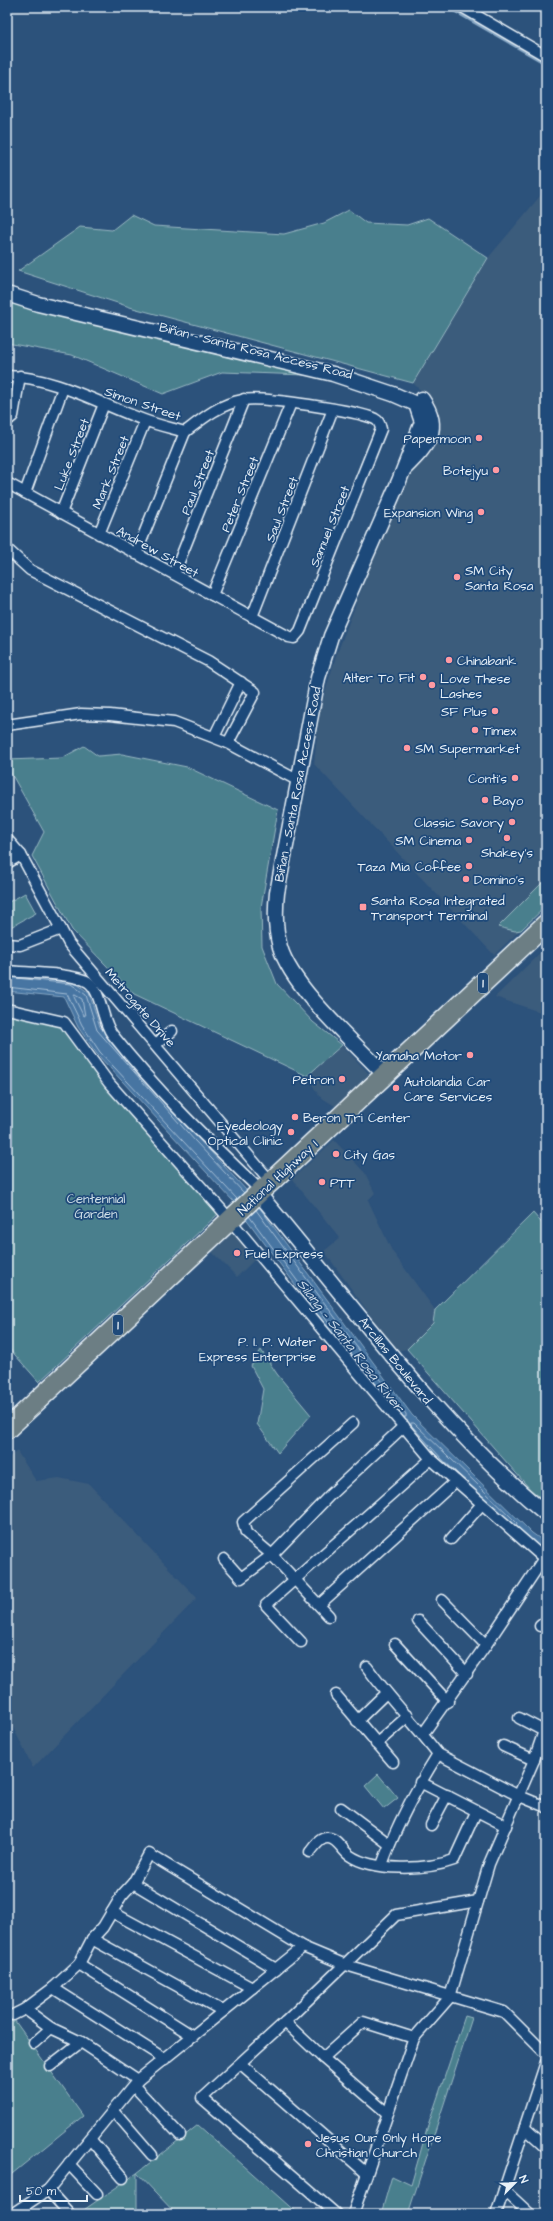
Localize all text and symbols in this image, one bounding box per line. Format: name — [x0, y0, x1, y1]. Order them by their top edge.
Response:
street label: Biñan - Santa Rosa Access Road — [157, 318, 355, 384]
street label: Simon Street — [102, 382, 184, 426]
street label: Luke Street — [50, 415, 94, 493]
place label: Papermoon — [403, 430, 471, 448]
street label: Mark Street — [88, 432, 134, 512]
marker: Papermoon — [474, 433, 484, 443]
street label: Paul Street — [177, 446, 219, 518]
street label: Peter Street — [217, 453, 264, 535]
place label: Botejyu — [443, 462, 488, 481]
marker: Botejyu — [491, 465, 501, 475]
street label: Saul Street — [261, 473, 303, 545]
street label: Samuel Street — [305, 482, 355, 570]
place label: Expansion Wing — [384, 504, 473, 523]
marker: Expansion Wing — [476, 507, 486, 517]
street label: Andrew Street — [113, 522, 203, 582]
place label: SM City Santa Rosa — [465, 562, 534, 595]
marker: SM City Santa Rosa — [452, 572, 462, 582]
place label: Chinabank — [457, 652, 516, 670]
marker: Chinabank — [444, 655, 454, 665]
place label: Alter To Fit — [343, 669, 416, 687]
place label: Love These Lashes — [440, 670, 510, 703]
marker: Alter To Fit — [418, 672, 428, 682]
marker: Love These Lashes — [427, 680, 437, 690]
street label: Biñan - Santa Rosa Access Road — [270, 685, 326, 883]
place label: SF Plus — [441, 703, 487, 721]
marker: SF Plus — [490, 706, 500, 716]
place label: Timex — [483, 722, 517, 740]
marker: Timex — [470, 725, 480, 735]
place label: SM Supermarket — [415, 740, 521, 758]
marker: SM Supermarket — [402, 743, 412, 753]
place label: Conti's — [468, 770, 507, 788]
marker: Conti's — [510, 773, 520, 783]
place label: Bayo — [493, 792, 524, 811]
marker: Bayo — [480, 795, 490, 805]
place label: Classic Savory — [414, 814, 504, 833]
marker: Classic Savory — [507, 817, 517, 827]
place label: SM Cinema — [395, 832, 461, 850]
marker: Shakey's — [502, 833, 512, 843]
marker: SM Cinema — [464, 835, 474, 845]
place label: Shakey's — [481, 844, 534, 863]
place label: Taza Mia Coffee — [357, 858, 461, 876]
marker: Taza Mia Coffee — [464, 861, 474, 871]
place label: Domino's — [474, 871, 525, 889]
marker: Domino's — [461, 874, 471, 884]
place label: Santa Rosa Integrated Transport Terminal — [371, 892, 505, 925]
marker: Santa Rosa Integrated Transport Terminal — [358, 902, 368, 912]
street label: Metrogate Drive — [100, 964, 180, 1052]
road number: 1 — [478, 973, 488, 993]
place label: Yamaha Motor — [376, 1047, 462, 1065]
marker: Yamaha Motor — [465, 1050, 475, 1060]
place label: Petron — [292, 1071, 334, 1089]
place label: Autolandia Car Care Services — [404, 1073, 493, 1106]
marker: Petron — [337, 1074, 347, 1084]
marker: Autolandia Car Care Services — [391, 1083, 401, 1093]
place label: Beron Tri Center — [303, 1109, 410, 1127]
marker: Beron Tri Center — [290, 1112, 300, 1122]
place label: Eyedeology Optical Clinic — [208, 1117, 283, 1150]
marker: Eyedeology Optical Clinic — [286, 1127, 296, 1137]
street label: National Highway 1 — [234, 1136, 323, 1220]
place label: City Gas — [344, 1146, 395, 1165]
marker: City Gas — [331, 1149, 341, 1159]
place label: PTT — [330, 1174, 355, 1192]
marker: PTT — [317, 1177, 327, 1187]
park label: Centennial Garden — [67, 1190, 125, 1223]
place label: Fuel Express — [245, 1245, 324, 1263]
marker: Fuel Express — [232, 1248, 242, 1258]
water label: Silang - Santa Rosa River — [292, 1275, 409, 1417]
street label: Arcillas Boulevard — [354, 1313, 436, 1408]
road number: 1 — [113, 1315, 123, 1335]
place label: P. I. P. Water Express Enterprise — [199, 1333, 316, 1366]
marker: P. I. P. Water Express Enterprise — [319, 1343, 329, 1353]
place label: Jesus Our Only Hope Christian Church — [316, 2129, 442, 2162]
marker: Jesus Our Only Hope Christian Church — [303, 2139, 313, 2149]
north arrow — [495, 2163, 535, 2203]
text: N — [515, 2173, 532, 2185]
scale bar — [20, 2177, 87, 2203]
text: 50 m — [26, 2183, 57, 2200]

